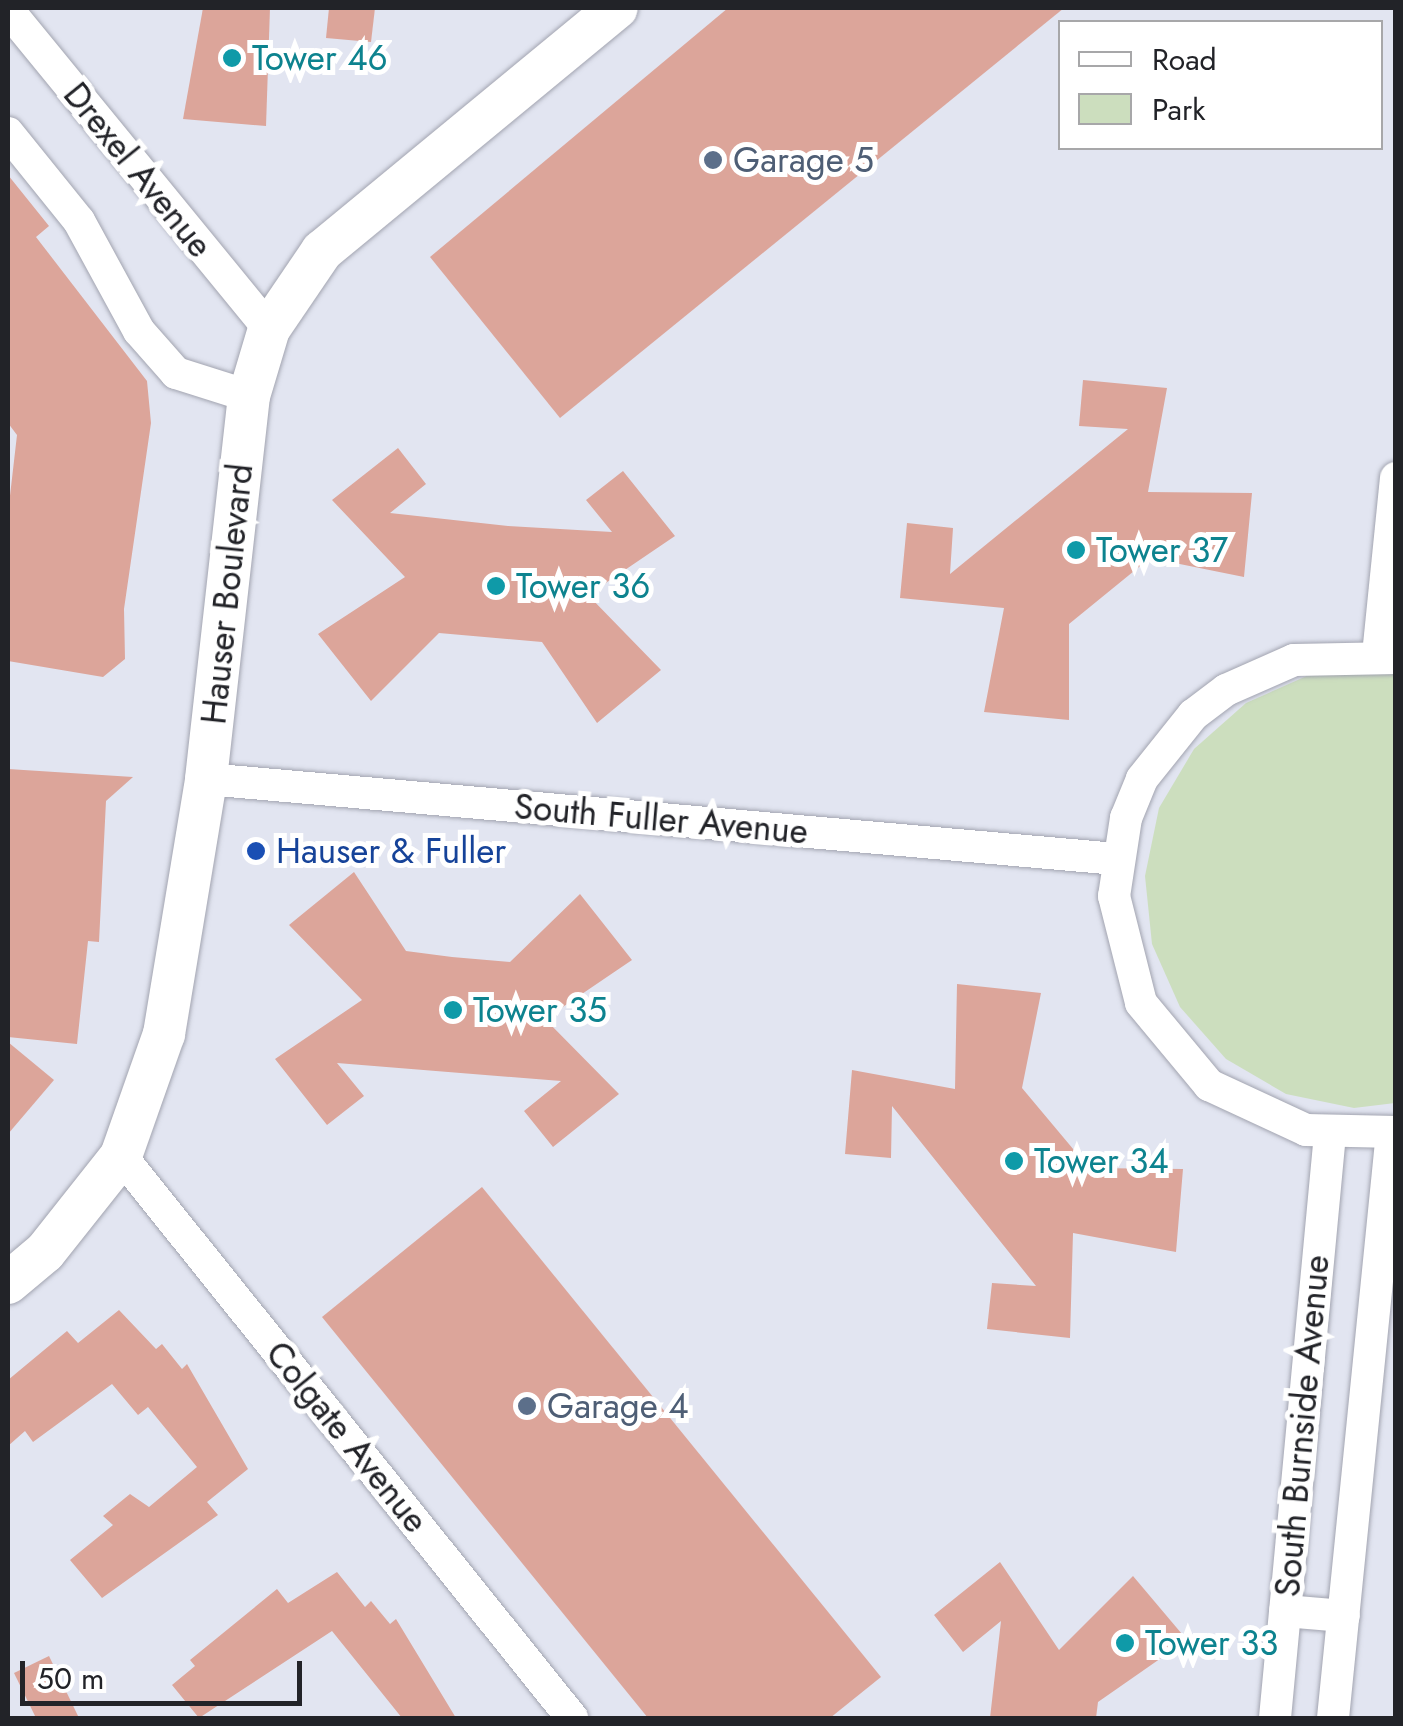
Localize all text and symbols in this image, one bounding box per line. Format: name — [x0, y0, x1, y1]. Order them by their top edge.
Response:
legend — [1058, 20, 1383, 150]
place label: Tower 46 — [252, 37, 388, 79]
text: Road — [1152, 38, 1217, 81]
marker: Tower 46 — [221, 47, 243, 69]
street label: Drexel Avenue — [55, 74, 221, 266]
text: Park — [1152, 88, 1205, 131]
place label: Garage 5 — [733, 139, 874, 181]
marker: Garage 5 — [702, 149, 724, 171]
street label: Hauser Boulevard — [192, 462, 262, 726]
place label: Tower 37 — [1096, 529, 1228, 571]
marker: Tower 37 — [1065, 539, 1087, 561]
place label: Tower 36 — [516, 565, 650, 607]
marker: Tower 36 — [485, 575, 507, 597]
street label: South Fuller Avenue — [512, 785, 810, 853]
place label: Hauser & Fuller — [276, 830, 506, 872]
marker: Hauser & Fuller — [245, 840, 267, 862]
place label: Tower 35 — [473, 989, 607, 1031]
marker: Tower 35 — [442, 999, 464, 1021]
place label: Tower 34 — [1034, 1140, 1169, 1182]
marker: Tower 34 — [1003, 1150, 1025, 1172]
street label: South Burnside Avenue — [1266, 1253, 1338, 1599]
street label: Colgate Avenue — [257, 1333, 437, 1541]
place label: Garage 4 — [547, 1385, 689, 1427]
marker: Garage 4 — [516, 1395, 538, 1417]
place label: Tower 33 — [1145, 1622, 1278, 1664]
marker: Tower 33 — [1114, 1632, 1136, 1654]
scale bar — [25, 1641, 308, 1703]
text: 50 m — [37, 1657, 104, 1700]

